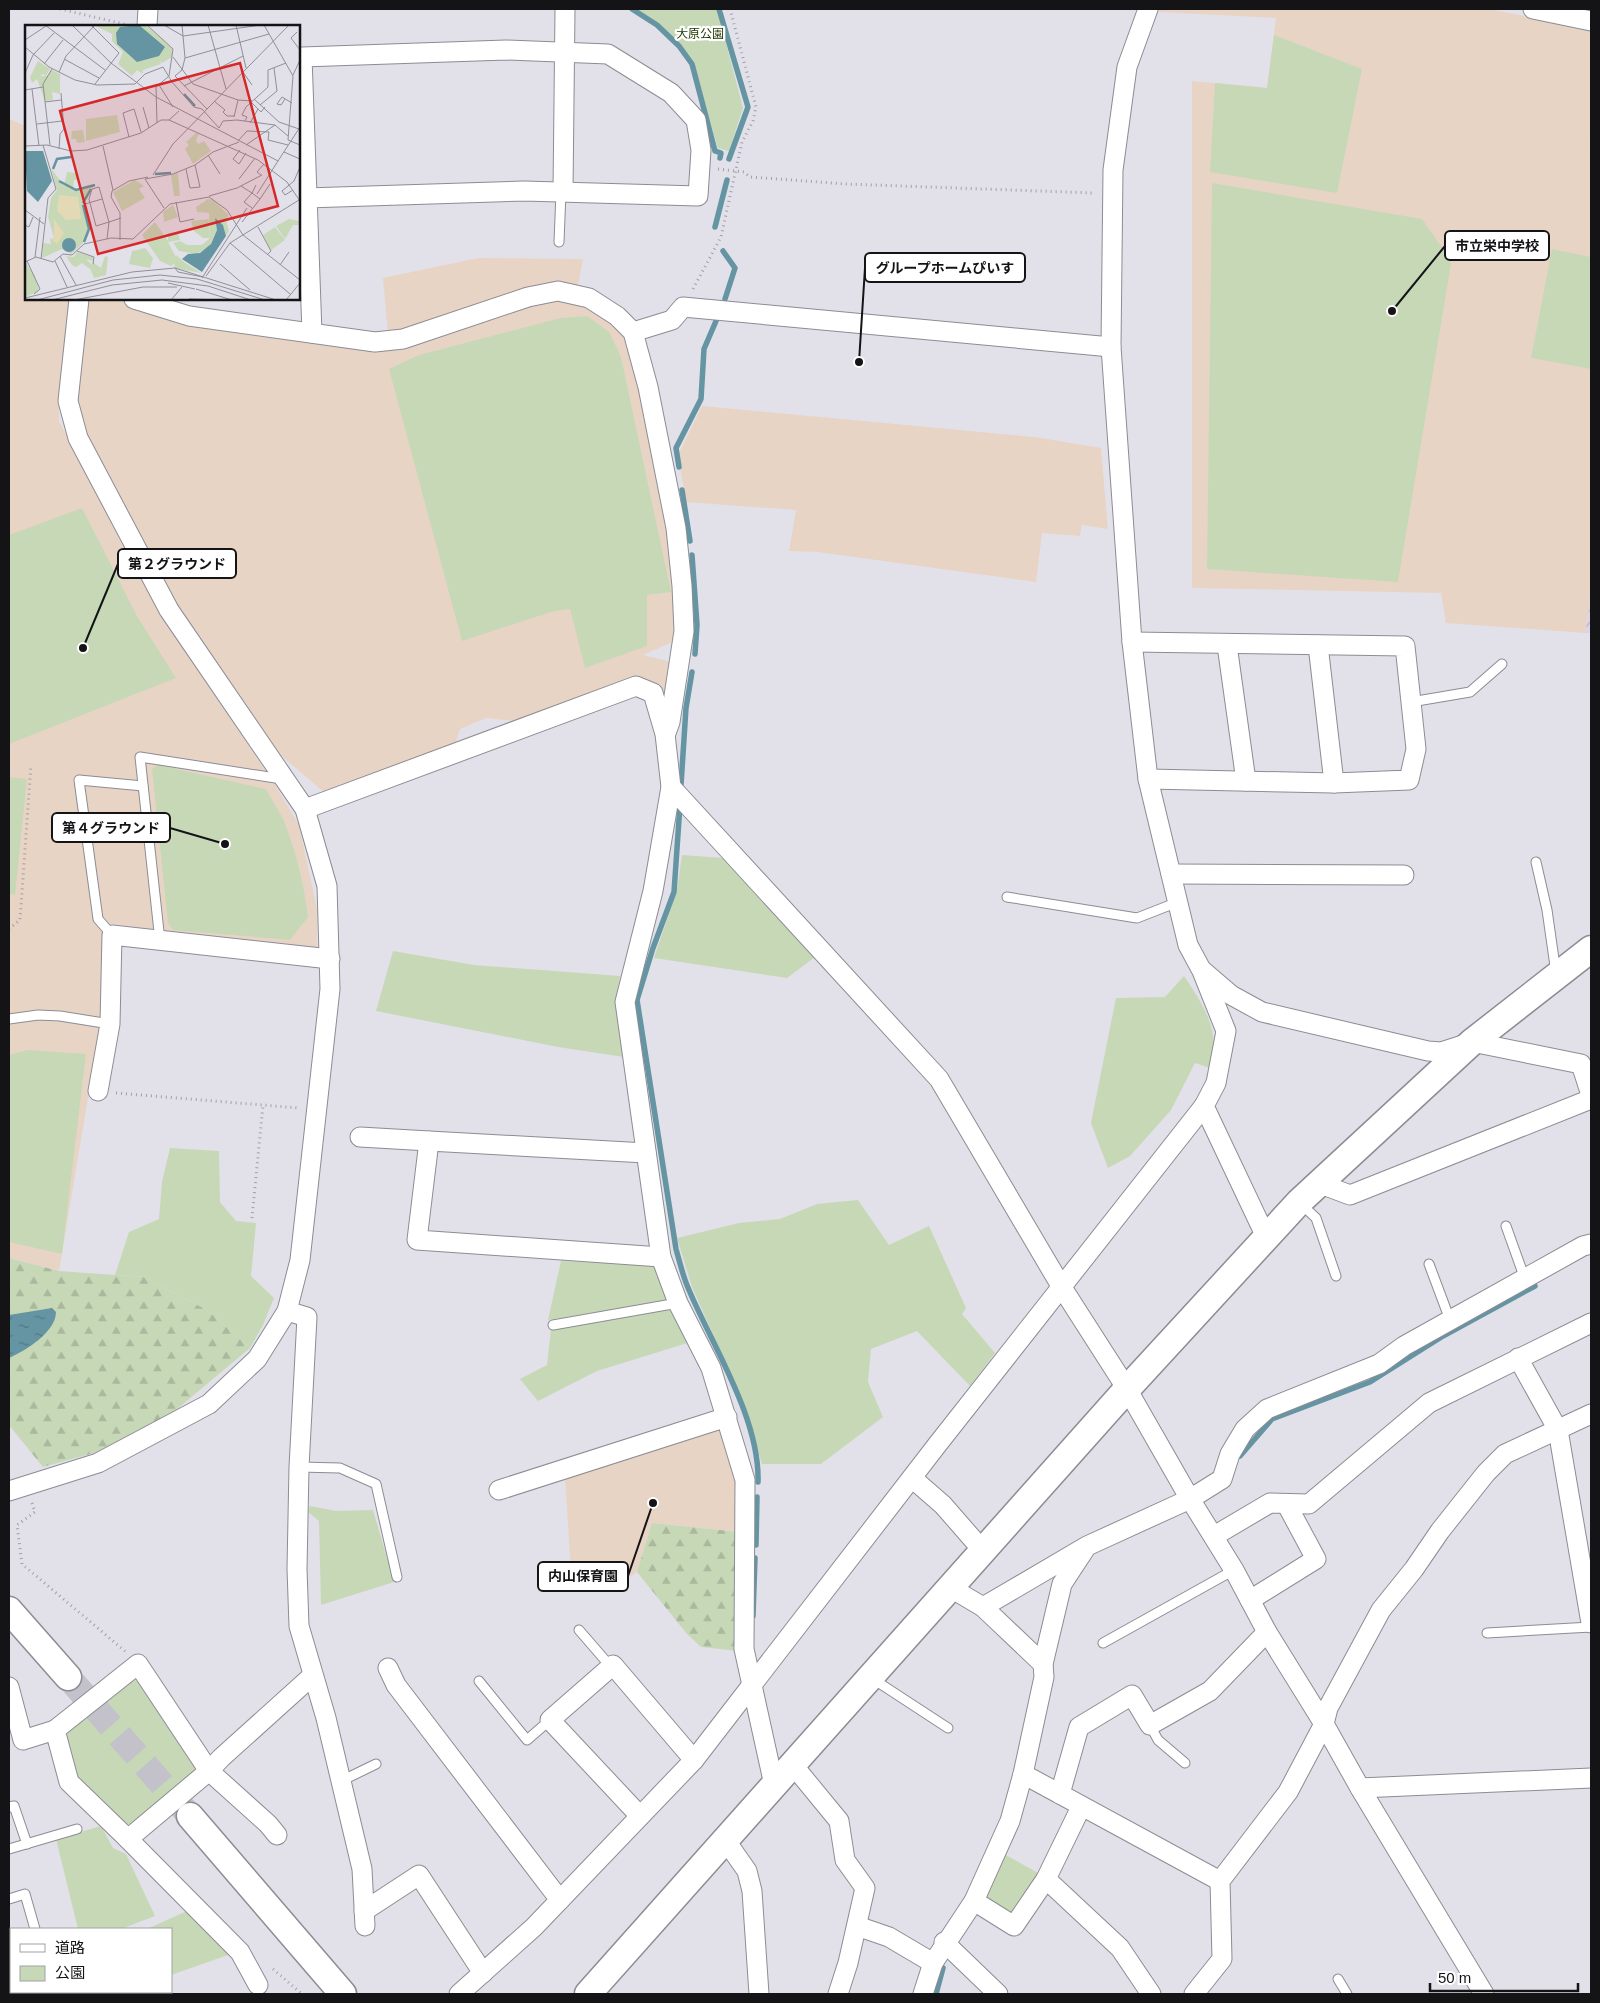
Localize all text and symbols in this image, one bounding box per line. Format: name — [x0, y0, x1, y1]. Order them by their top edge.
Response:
inset map — [25, 25, 300, 300]
park label: 大原公園 — [676, 27, 724, 41]
callout: 市立栄中学校 — [1445, 231, 1549, 260]
text: 市立栄中学校 — [1455, 238, 1539, 254]
callout: グループホームぴいす — [865, 253, 1025, 282]
text: グループホームぴいす — [876, 260, 1014, 276]
callout: 第２グラウンド — [118, 549, 236, 578]
text: 第２グラウンド — [128, 556, 226, 572]
callout: 第４グラウンド — [52, 813, 170, 842]
text: 第４グラウンド — [62, 820, 160, 836]
callout: 内山保育園 — [538, 1562, 628, 1591]
text: 内山保育園 — [548, 1568, 618, 1584]
legend — [10, 1928, 172, 1993]
text: 道路 — [55, 1939, 85, 1956]
scale bar — [1430, 1960, 1578, 1992]
text: 公園 — [55, 1964, 85, 1981]
text: 50 m — [1438, 1969, 1471, 1986]

